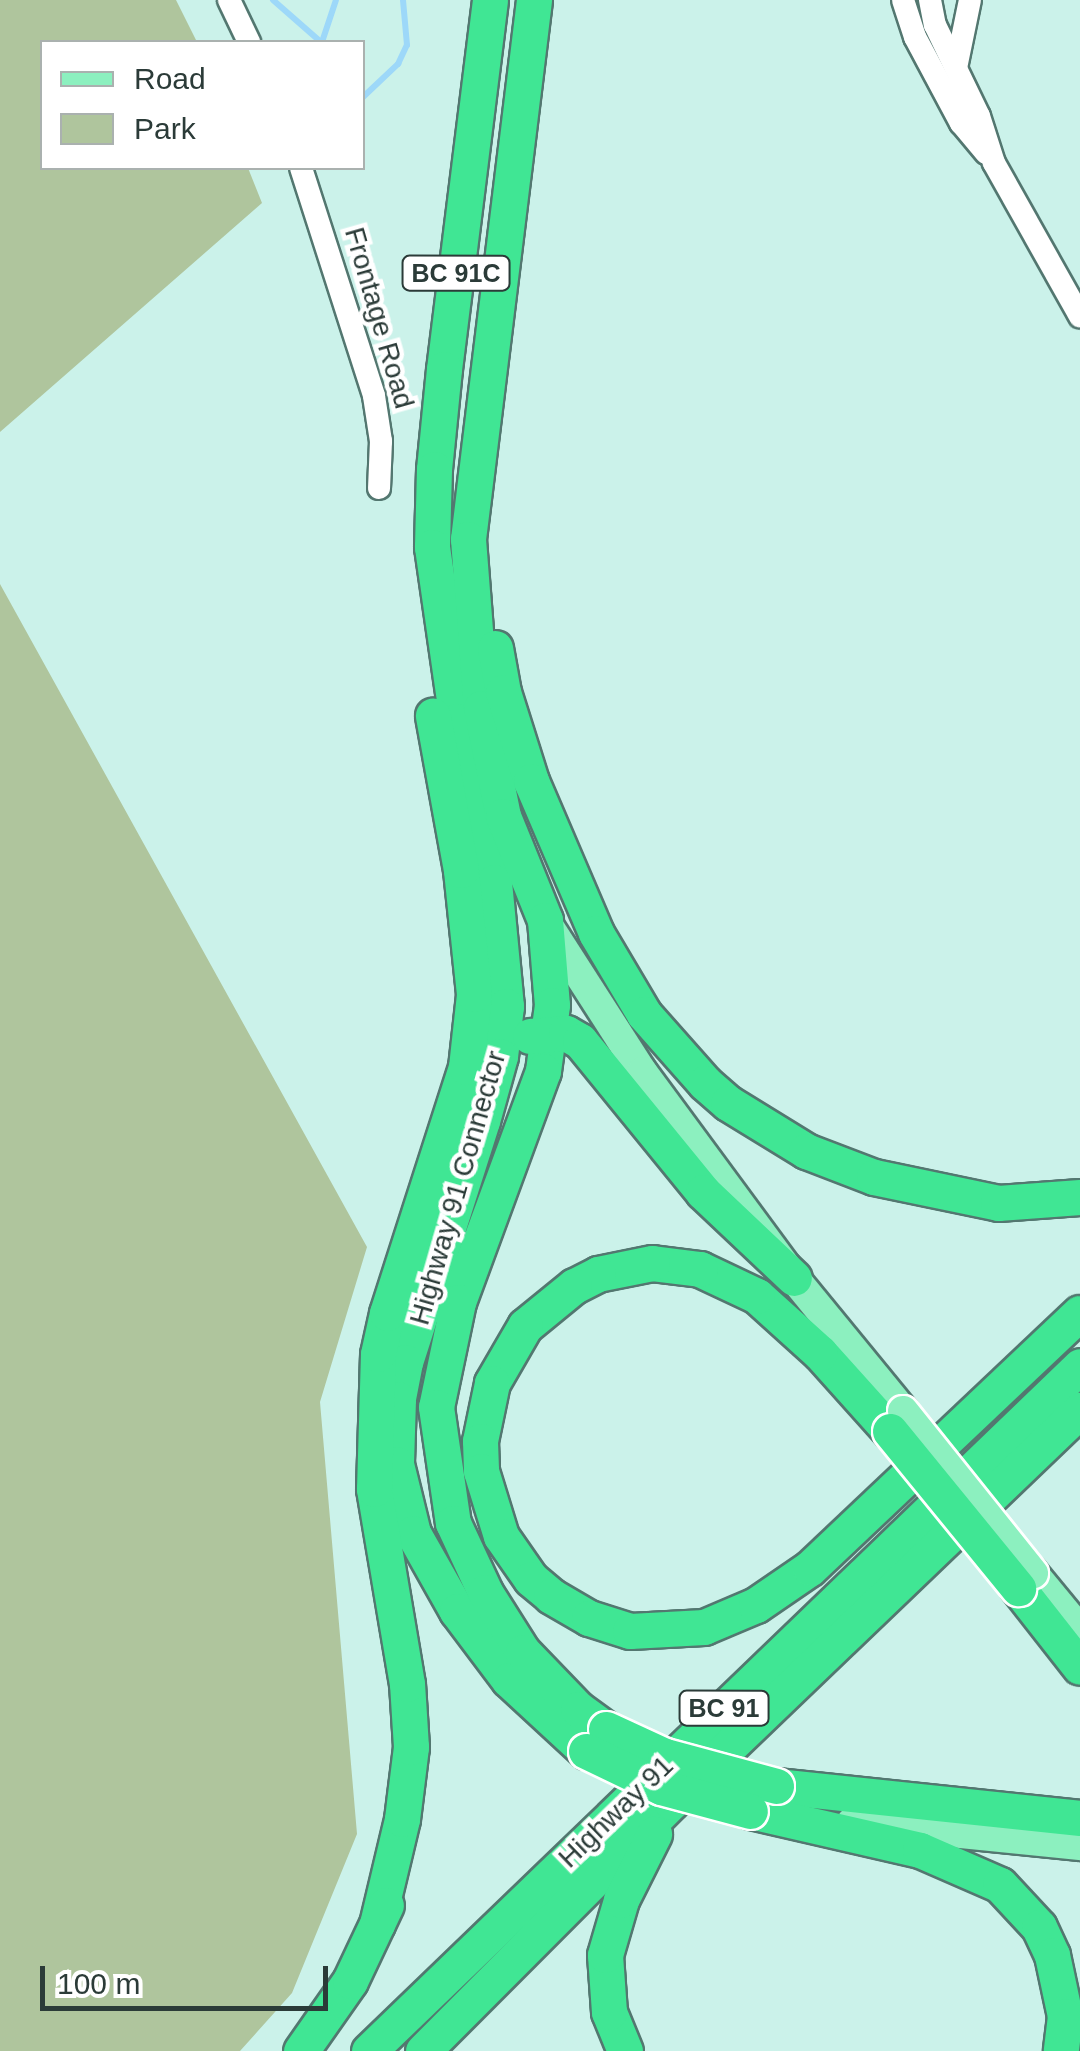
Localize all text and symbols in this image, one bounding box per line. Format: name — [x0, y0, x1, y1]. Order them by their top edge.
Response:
legend — [40, 40, 365, 170]
text: Road — [134, 62, 206, 95]
text: Park — [134, 112, 196, 145]
street label: Frontage Road — [337, 224, 421, 412]
road number: BC 91C — [401, 253, 511, 293]
street label: Highway 91 Connector — [403, 1047, 513, 1329]
road number: BC 91 — [676, 1688, 772, 1728]
street label: Highway 91 — [552, 1749, 680, 1875]
scale bar — [45, 1946, 332, 2008]
text: 100 m — [57, 1967, 140, 2000]

